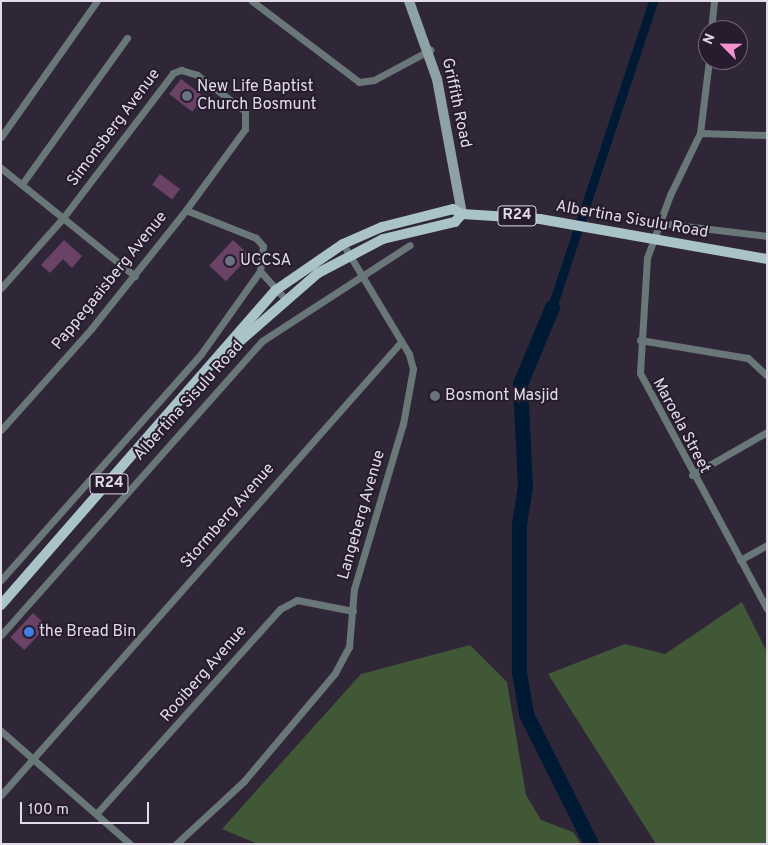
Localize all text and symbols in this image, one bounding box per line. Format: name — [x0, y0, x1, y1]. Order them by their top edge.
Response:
north arrow — [698, 20, 748, 70]
text: N — [700, 31, 719, 47]
street label: Griffith Road — [437, 56, 475, 150]
street label: Simonsberg Avenue — [63, 65, 165, 191]
place label: New Life Baptist Church Bosmunt — [197, 77, 316, 115]
marker: New Life Baptist Church Bosmunt — [181, 90, 193, 102]
street label: Albertina Sisulu Road — [554, 197, 710, 243]
road number: R24 — [497, 204, 537, 228]
street label: Pappegaaisberg Avenue — [48, 208, 172, 354]
place label: UCCSA — [240, 251, 291, 271]
marker: UCCSA — [224, 255, 236, 267]
street label: Albertina Sisulu Road — [130, 337, 248, 465]
street label: Maroela Street — [648, 375, 714, 477]
place label: Bosmont Masjid — [445, 386, 559, 406]
marker: Bosmont Masjid — [429, 390, 441, 402]
street label: Langeberg Avenue — [334, 448, 390, 582]
street label: Stormberg Avenue — [177, 459, 279, 573]
road number: R24 — [89, 472, 129, 496]
street label: Rooiberg Avenue — [157, 621, 251, 727]
place label: the Bread Bin — [39, 622, 136, 642]
marker: the Bread Bin — [23, 626, 35, 638]
scale bar — [22, 792, 151, 824]
text: 100 m — [28, 801, 69, 820]

